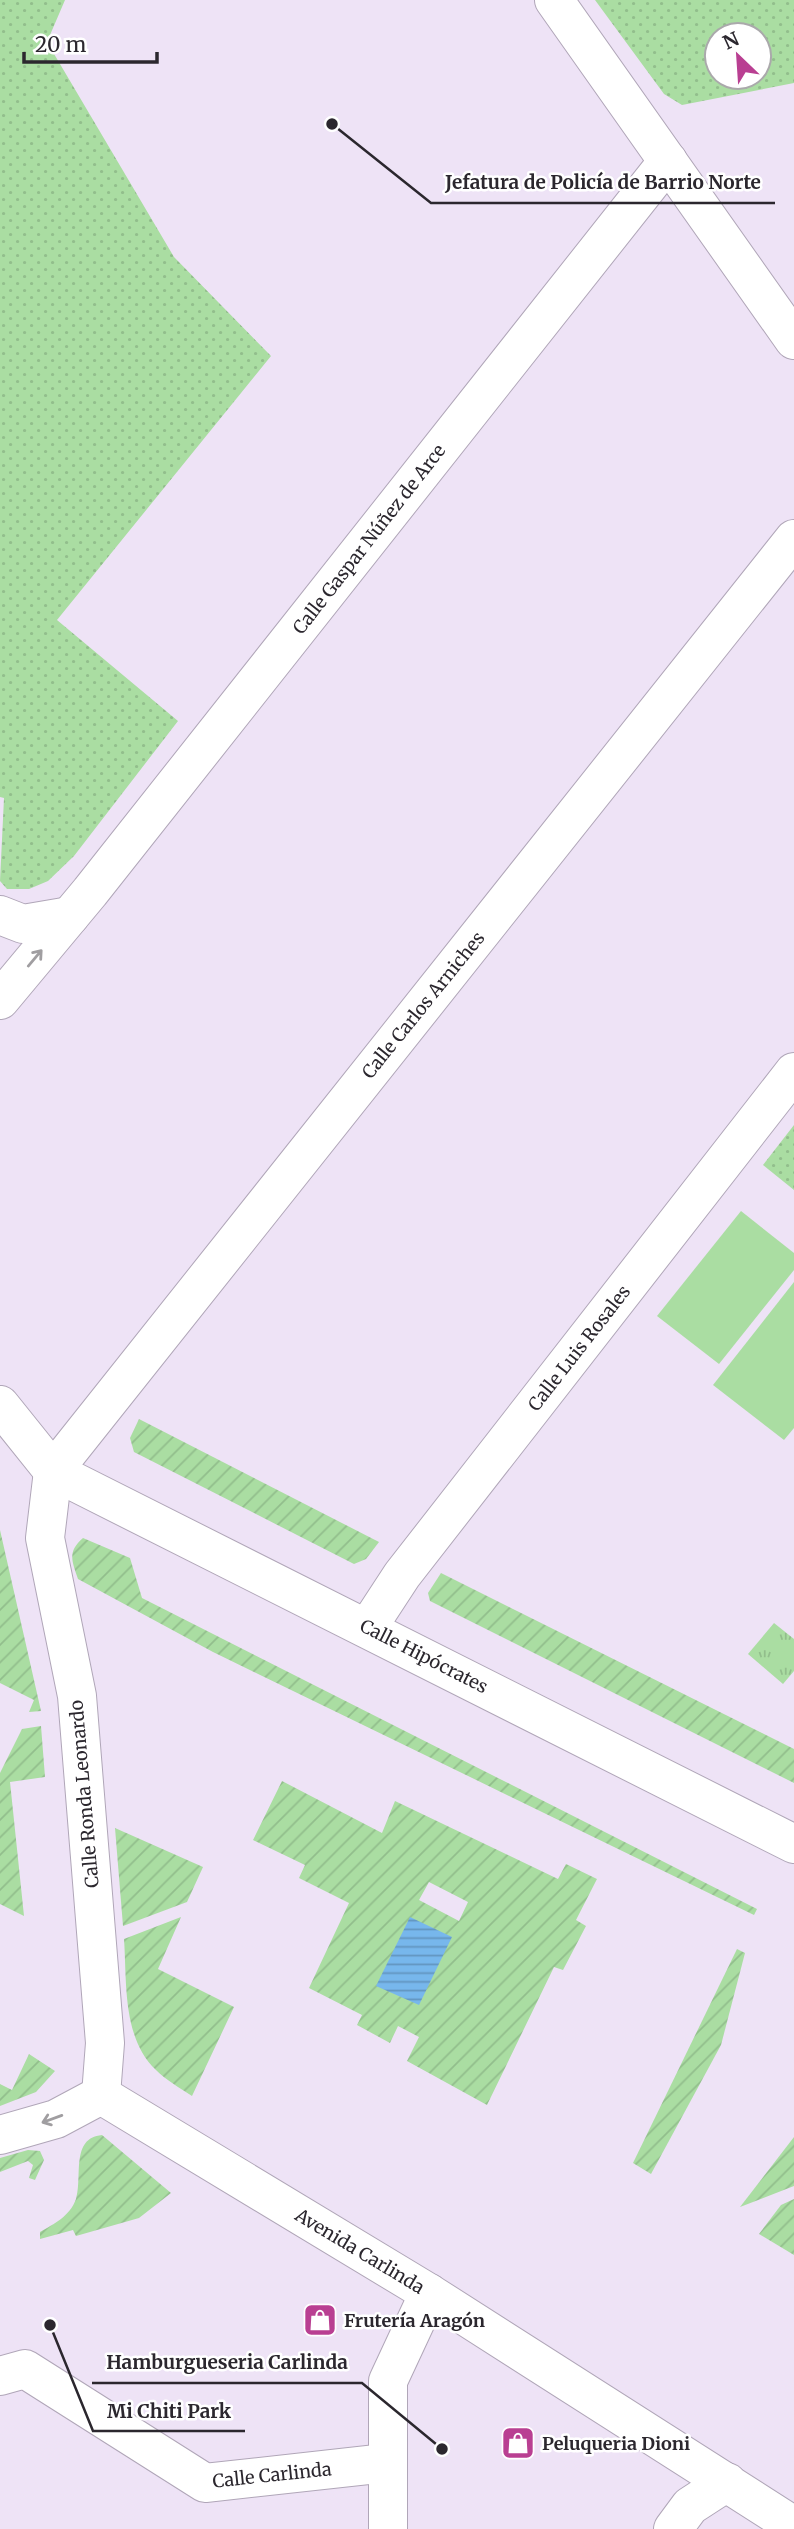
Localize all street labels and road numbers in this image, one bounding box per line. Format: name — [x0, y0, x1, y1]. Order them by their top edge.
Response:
street label: Calle Gaspar Núñez de Arce — [288, 439, 450, 639]
street label: Calle Carlos Arniches — [357, 927, 489, 1083]
street label: Calle Luis Rosales — [523, 1280, 635, 1415]
street label: Calle Hipócrates — [356, 1614, 492, 1698]
street label: Calle Ronda Leonardo — [64, 1699, 104, 1889]
street label: Avenida Carlinda — [290, 2203, 429, 2299]
street label: Calle Carlinda — [211, 2457, 333, 2493]

